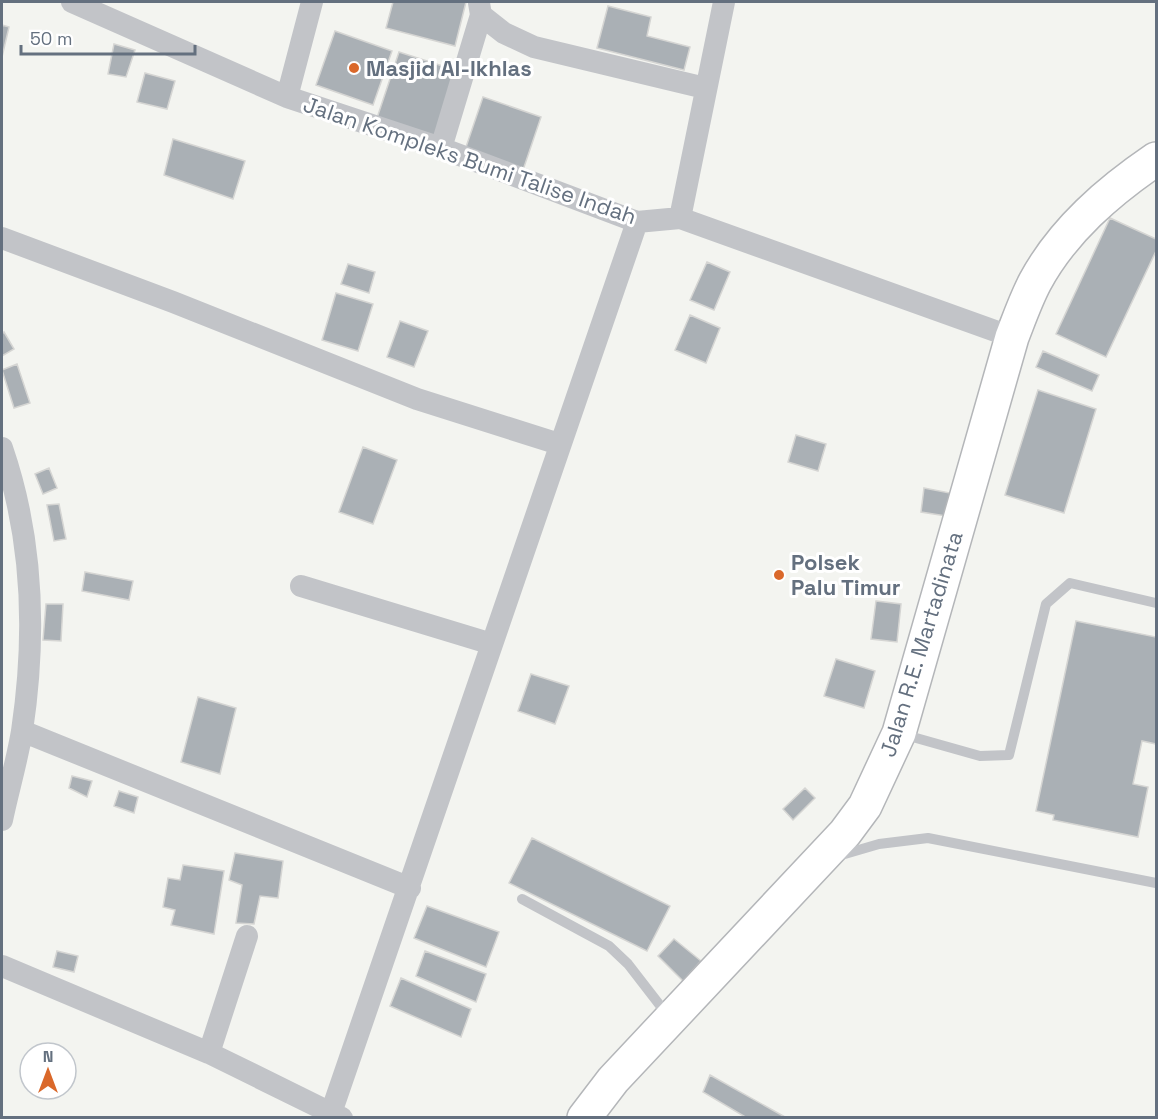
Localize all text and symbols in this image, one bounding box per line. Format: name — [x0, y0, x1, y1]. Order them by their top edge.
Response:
scale bar — [21, 18, 195, 56]
text: 50 m — [30, 27, 72, 50]
place label: Masjid Al-Ikhlas — [366, 54, 532, 82]
marker: Masjid Al-Ikhlas — [347, 61, 361, 75]
street label: Jalan Kompleks Bumi Talise Indah — [300, 90, 640, 230]
street label: Jalan R.E. Martadinata — [873, 527, 969, 760]
place label: Polsek Palu Timur — [791, 548, 901, 601]
marker: Polsek Palu Timur — [772, 568, 786, 582]
north arrow — [18, 1041, 78, 1101]
text: N — [43, 1046, 53, 1067]

